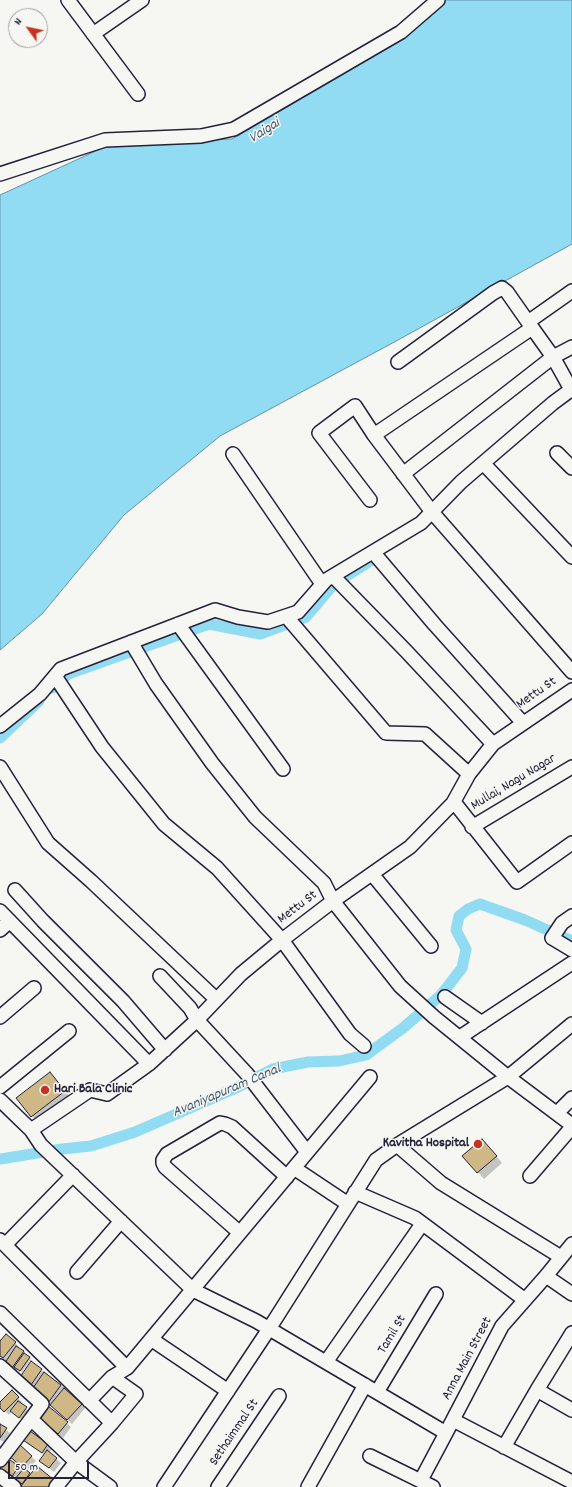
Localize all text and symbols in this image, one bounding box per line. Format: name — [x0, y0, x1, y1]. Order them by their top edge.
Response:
north arrow — [8, 8, 48, 48]
text: N — [11, 15, 27, 29]
water label: Vaigai — [246, 115, 284, 149]
street label: Mettu St — [514, 674, 560, 714]
street label: Mullai, Nagu Nagar — [468, 751, 560, 815]
street label: Mettu St — [275, 888, 321, 928]
water label: Avaniyapuram Canal — [170, 1061, 284, 1123]
place label: Hari Bala Clinic — [54, 1082, 132, 1098]
marker: Hari Bala Clinic — [39, 1084, 51, 1096]
place label: Kavitha Hospital — [383, 1136, 469, 1152]
marker: Kavitha Hospital — [472, 1138, 484, 1150]
street label: Tamil St — [375, 1313, 411, 1357]
street label: Anna Main Street — [439, 1315, 497, 1403]
street label: Sethaimmal St — [207, 1397, 263, 1469]
scale bar — [10, 1453, 91, 1479]
text: 50 m — [15, 1459, 38, 1476]

